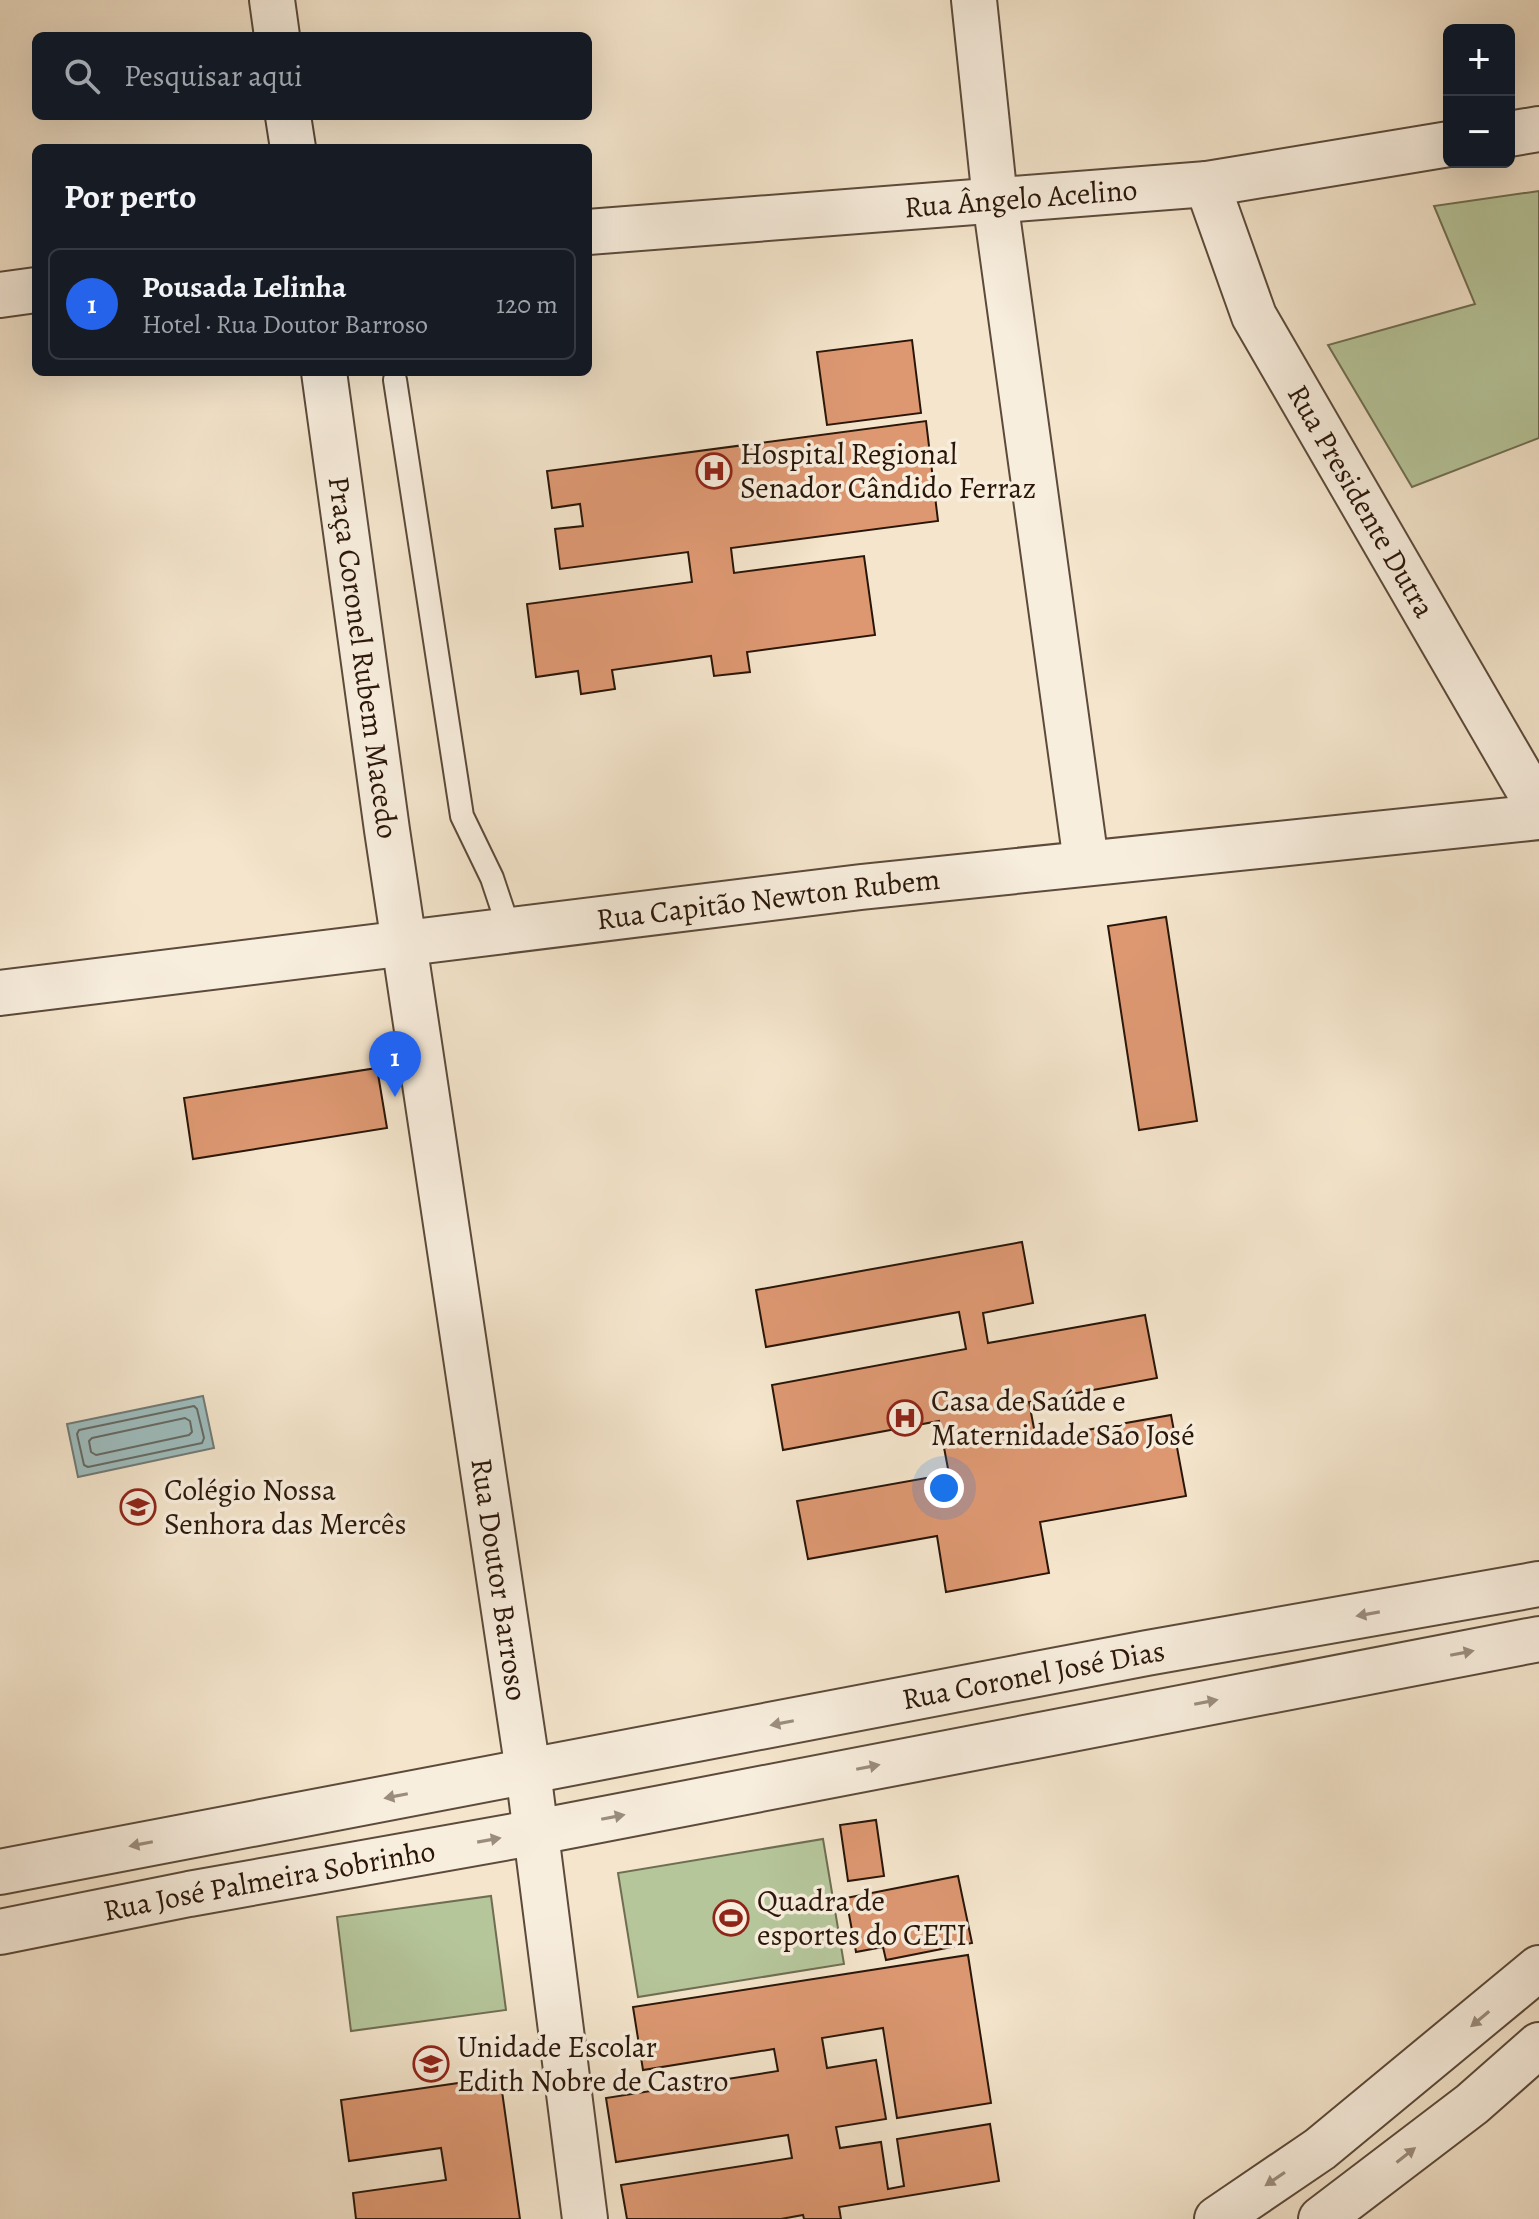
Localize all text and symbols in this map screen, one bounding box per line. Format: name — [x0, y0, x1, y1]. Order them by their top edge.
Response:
map controls — [1443, 24, 1515, 168]
button: + — [1443, 24, 1515, 96]
search box — [32, 32, 592, 120]
icon: search — [60, 54, 104, 98]
text: Pesquisar aqui — [124, 56, 302, 96]
button: − — [1443, 96, 1515, 168]
street label: Rua Ângelo Acelino — [903, 169, 1139, 227]
text: Por perto — [64, 173, 197, 220]
text: Pousada Lelinha — [142, 267, 347, 307]
text: 1 — [87, 287, 97, 322]
text: 120 m — [496, 287, 558, 322]
text: Hotel · Rua Doutor Barroso — [142, 307, 428, 342]
street label: Rua Presidente Dutra — [1278, 377, 1444, 625]
place label: Hospital Regional Senador Cândido Ferraz — [740, 434, 1036, 508]
hospital icon: Hospital Regional Senador Cândido Ferraz — [695, 452, 733, 490]
street label: Praça Coronel Rubem Macedo — [319, 474, 408, 841]
street label: Rua Capitão Newton Rubem — [594, 859, 942, 939]
pin: 1 — [369, 1031, 421, 1097]
place label: Casa de Saúde e Maternidade São José — [931, 1381, 1195, 1455]
hospital icon: Casa de Saúde e Maternidade São José — [886, 1399, 924, 1437]
street label: Rua Doutor Barroso — [461, 1455, 537, 1703]
your location — [924, 1468, 964, 1508]
place label: Colégio Nossa Senhora das Mercês — [164, 1470, 407, 1544]
school or university icon: Colégio Nossa Senhora das Mercês — [119, 1488, 157, 1526]
one-way arrow — [1356, 1609, 1381, 1621]
street label: Rua Coronel José Dias — [899, 1630, 1168, 1719]
one-way arrow — [1449, 1647, 1474, 1659]
one-way arrow — [1194, 1695, 1219, 1708]
one-way arrow — [770, 1718, 795, 1730]
one-way arrow — [856, 1761, 881, 1773]
one-way arrow — [384, 1790, 409, 1802]
one-way arrow — [601, 1810, 626, 1822]
street label: Rua José Palmeira Sobrinho — [100, 1831, 438, 1931]
one-way arrow — [477, 1834, 502, 1846]
one-way arrow — [128, 1839, 153, 1851]
place label: Quadra de esportes do CETI — [757, 1881, 967, 1955]
sports icon: Quadra de esportes do CETI — [712, 1899, 750, 1937]
one-way arrow — [1470, 2010, 1490, 2027]
place label: Unidade Escolar Edith Nobre de Castro — [457, 2027, 728, 2101]
school or university icon: Unidade Escolar Edith Nobre de Castro — [412, 2045, 450, 2083]
one-way arrow — [1396, 2148, 1416, 2164]
one-way arrow — [1265, 2171, 1286, 2186]

